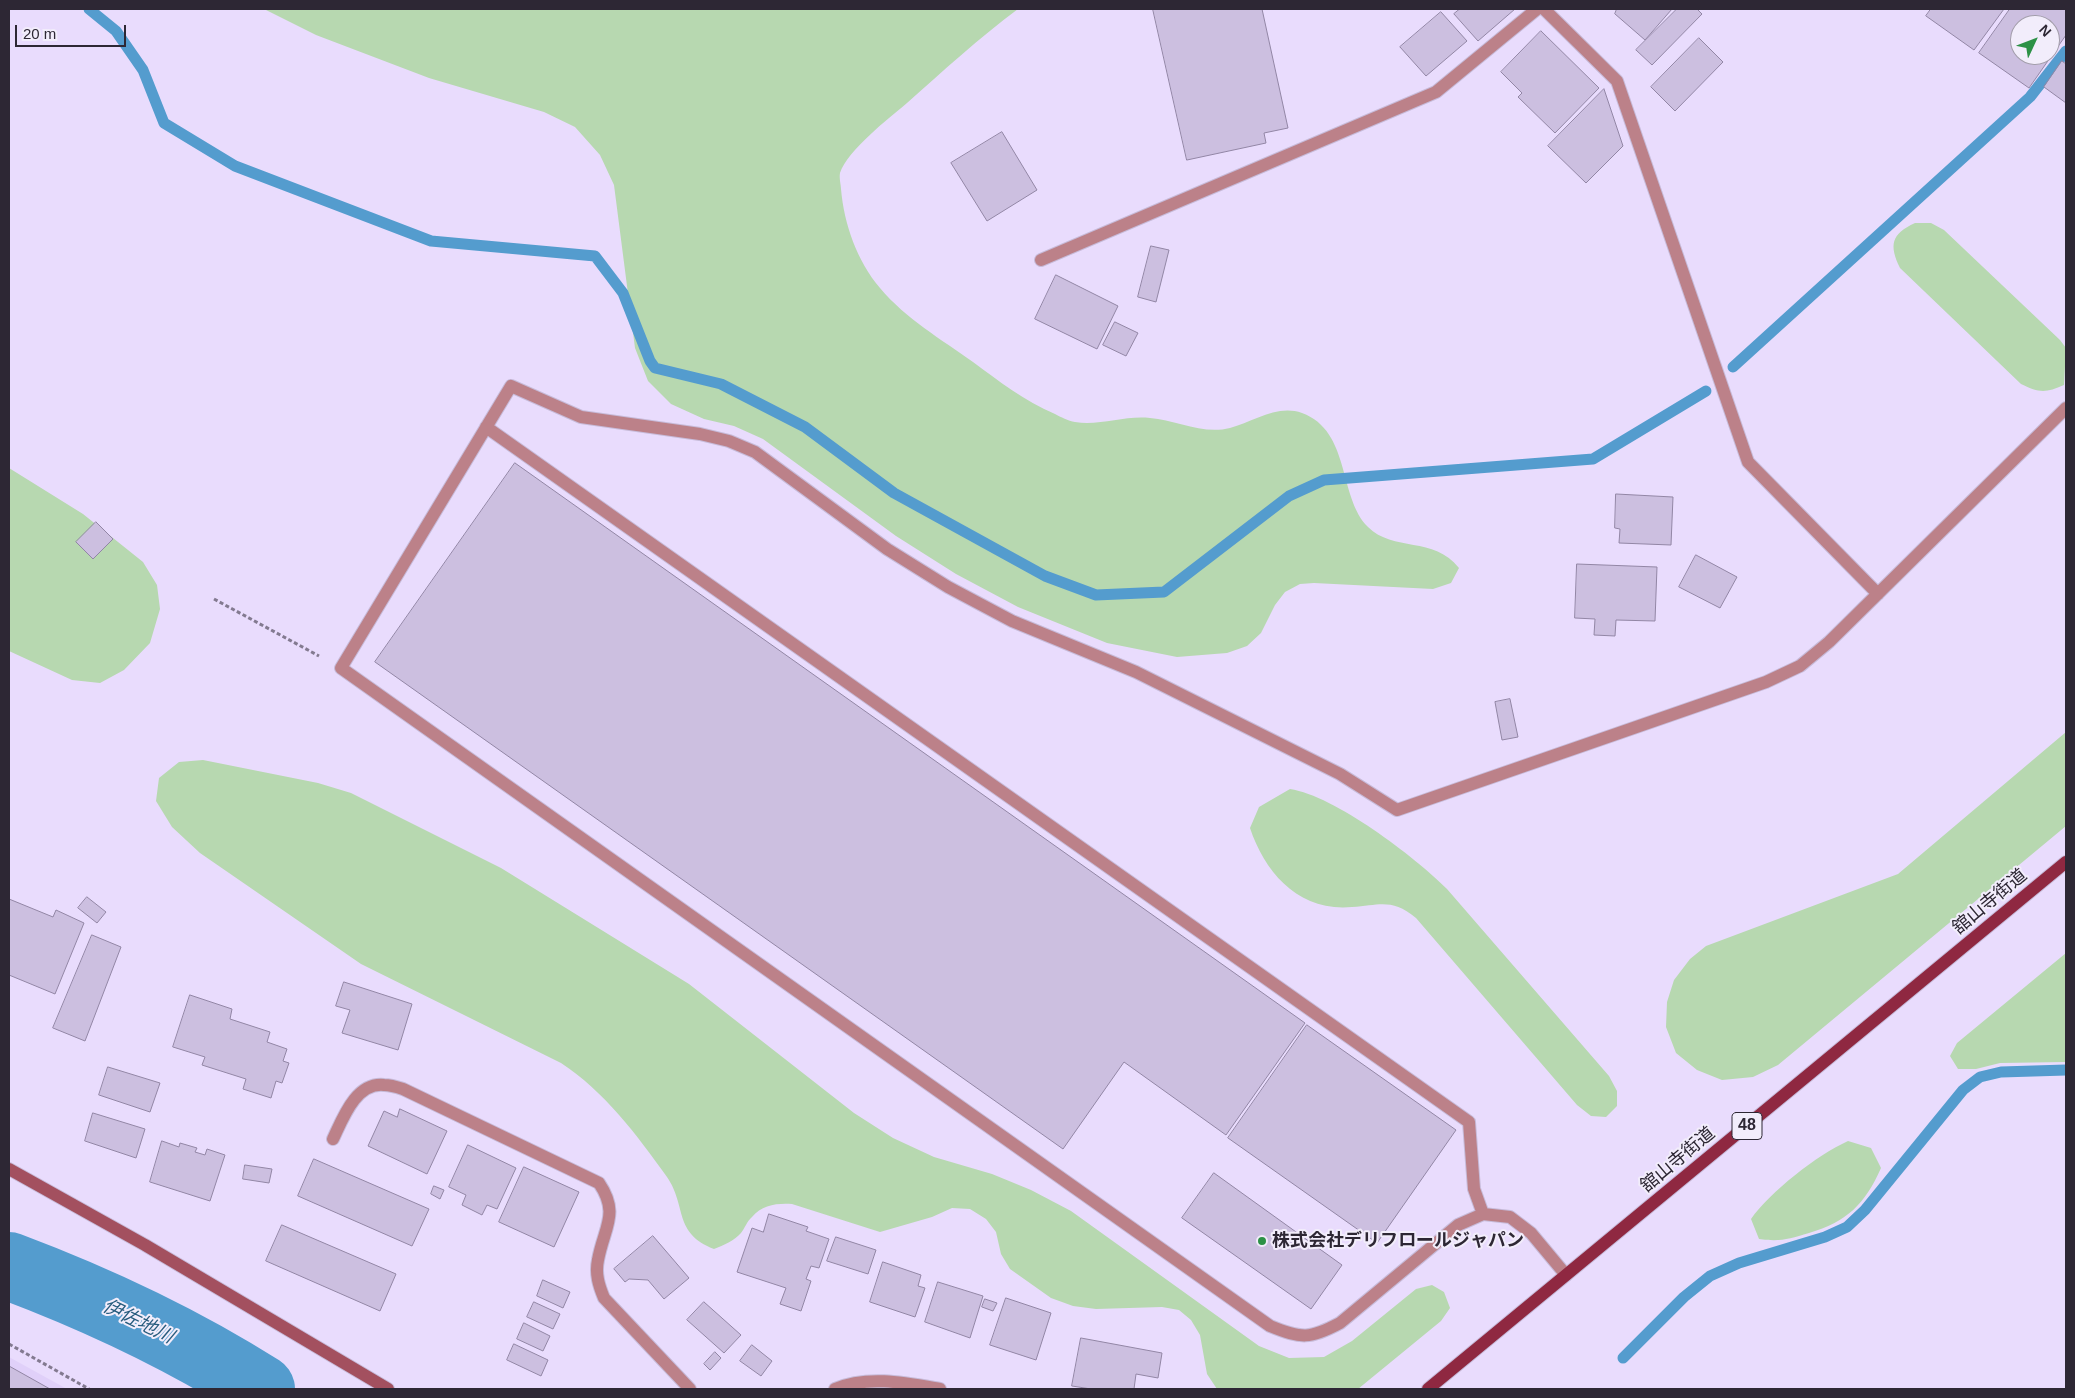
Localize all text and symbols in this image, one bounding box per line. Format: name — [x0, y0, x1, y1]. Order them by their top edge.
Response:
scale bar — [18, 15, 129, 47]
north arrow — [2010, 15, 2060, 65]
text: N — [2036, 21, 2055, 40]
text: 20 m — [23, 25, 56, 42]
street label: 舘山寺街道 — [1949, 865, 2031, 939]
road number: 48 — [1732, 1112, 1762, 1140]
street label: 舘山寺街道 — [1637, 1123, 1719, 1197]
place label: 株式会社デリフロールジャパン — [1272, 1230, 1524, 1252]
marker: 株式会社デリフロールジャパン — [1256, 1235, 1268, 1247]
water label: 伊佐地川 — [99, 1295, 177, 1349]

